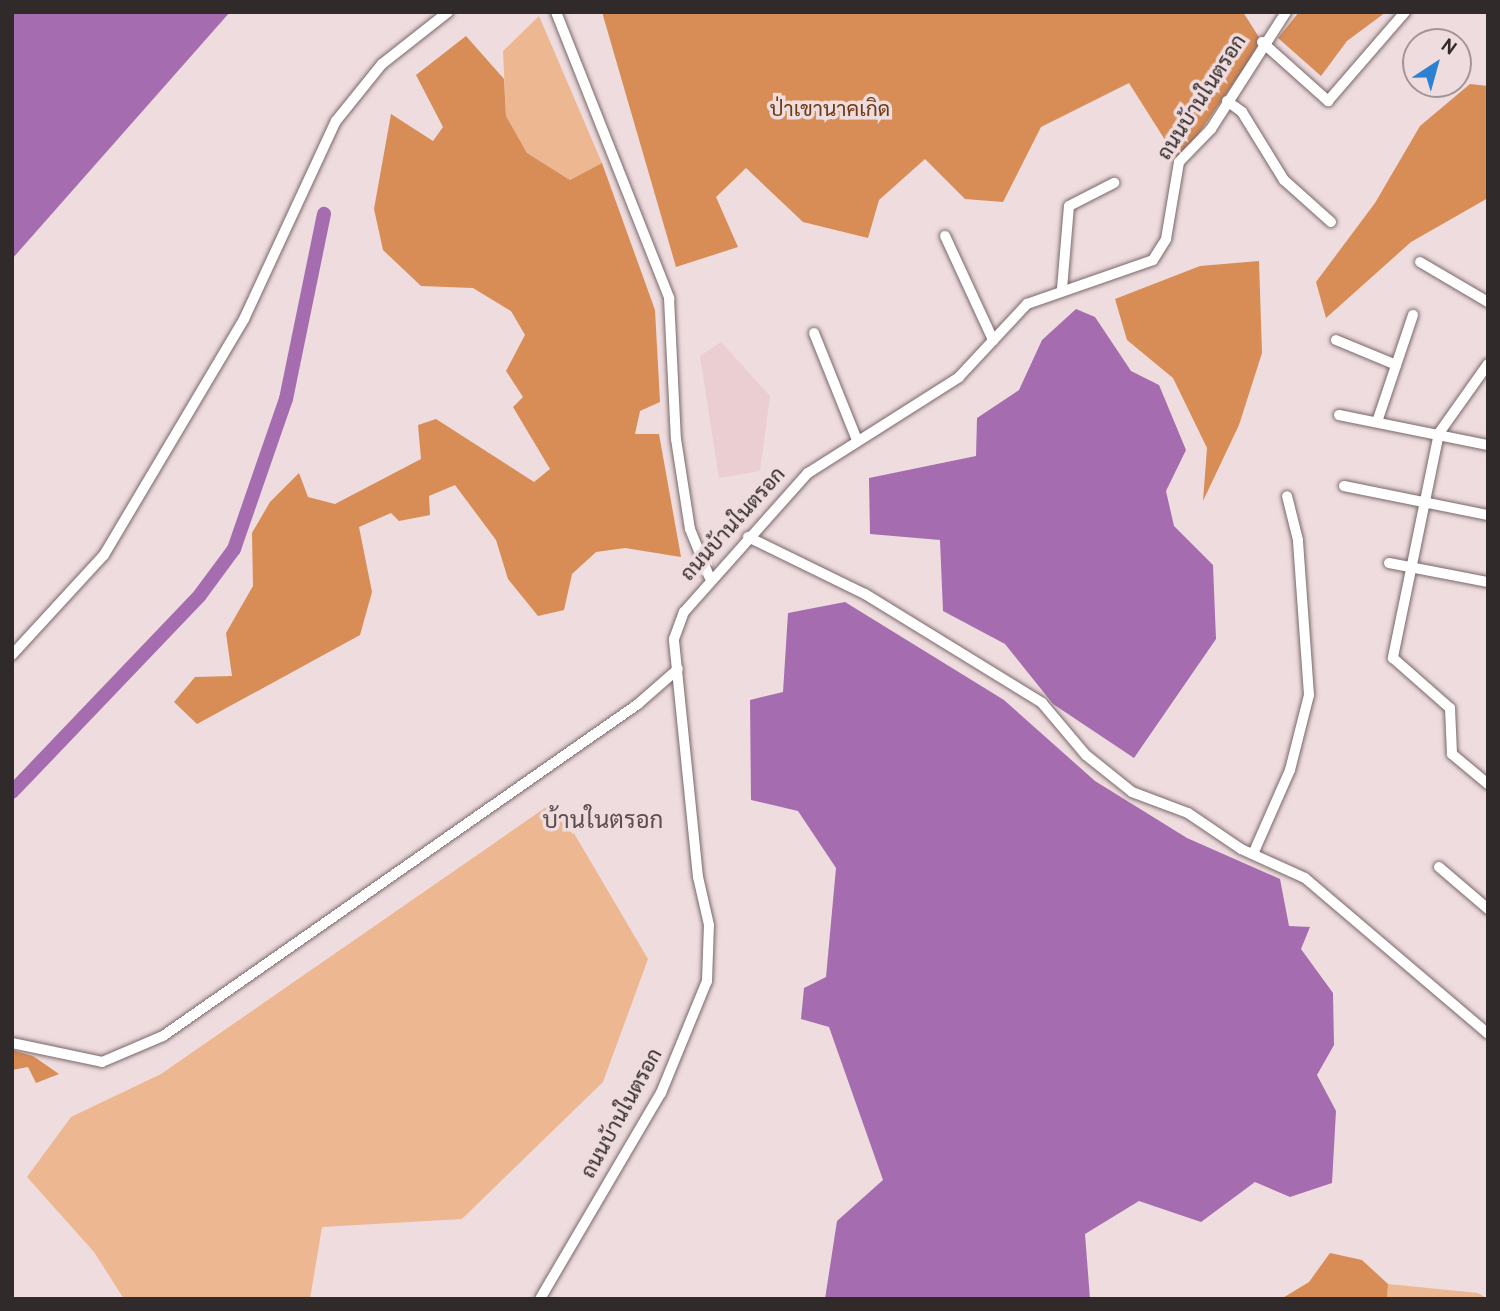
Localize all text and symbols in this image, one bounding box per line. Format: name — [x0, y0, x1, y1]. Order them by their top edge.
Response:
north arrow — [1402, 28, 1472, 98]
street label: ถนนบ้านในตรอก — [1153, 30, 1253, 166]
text: N — [1436, 34, 1461, 61]
park label: ป่าเขานาคเกิด — [770, 98, 890, 124]
street label: ถนนบ้านในตรอก — [676, 463, 792, 587]
district label: บ้านในตรอก — [543, 809, 663, 837]
street label: ถนนบ้านในตรอก — [577, 1045, 669, 1183]

